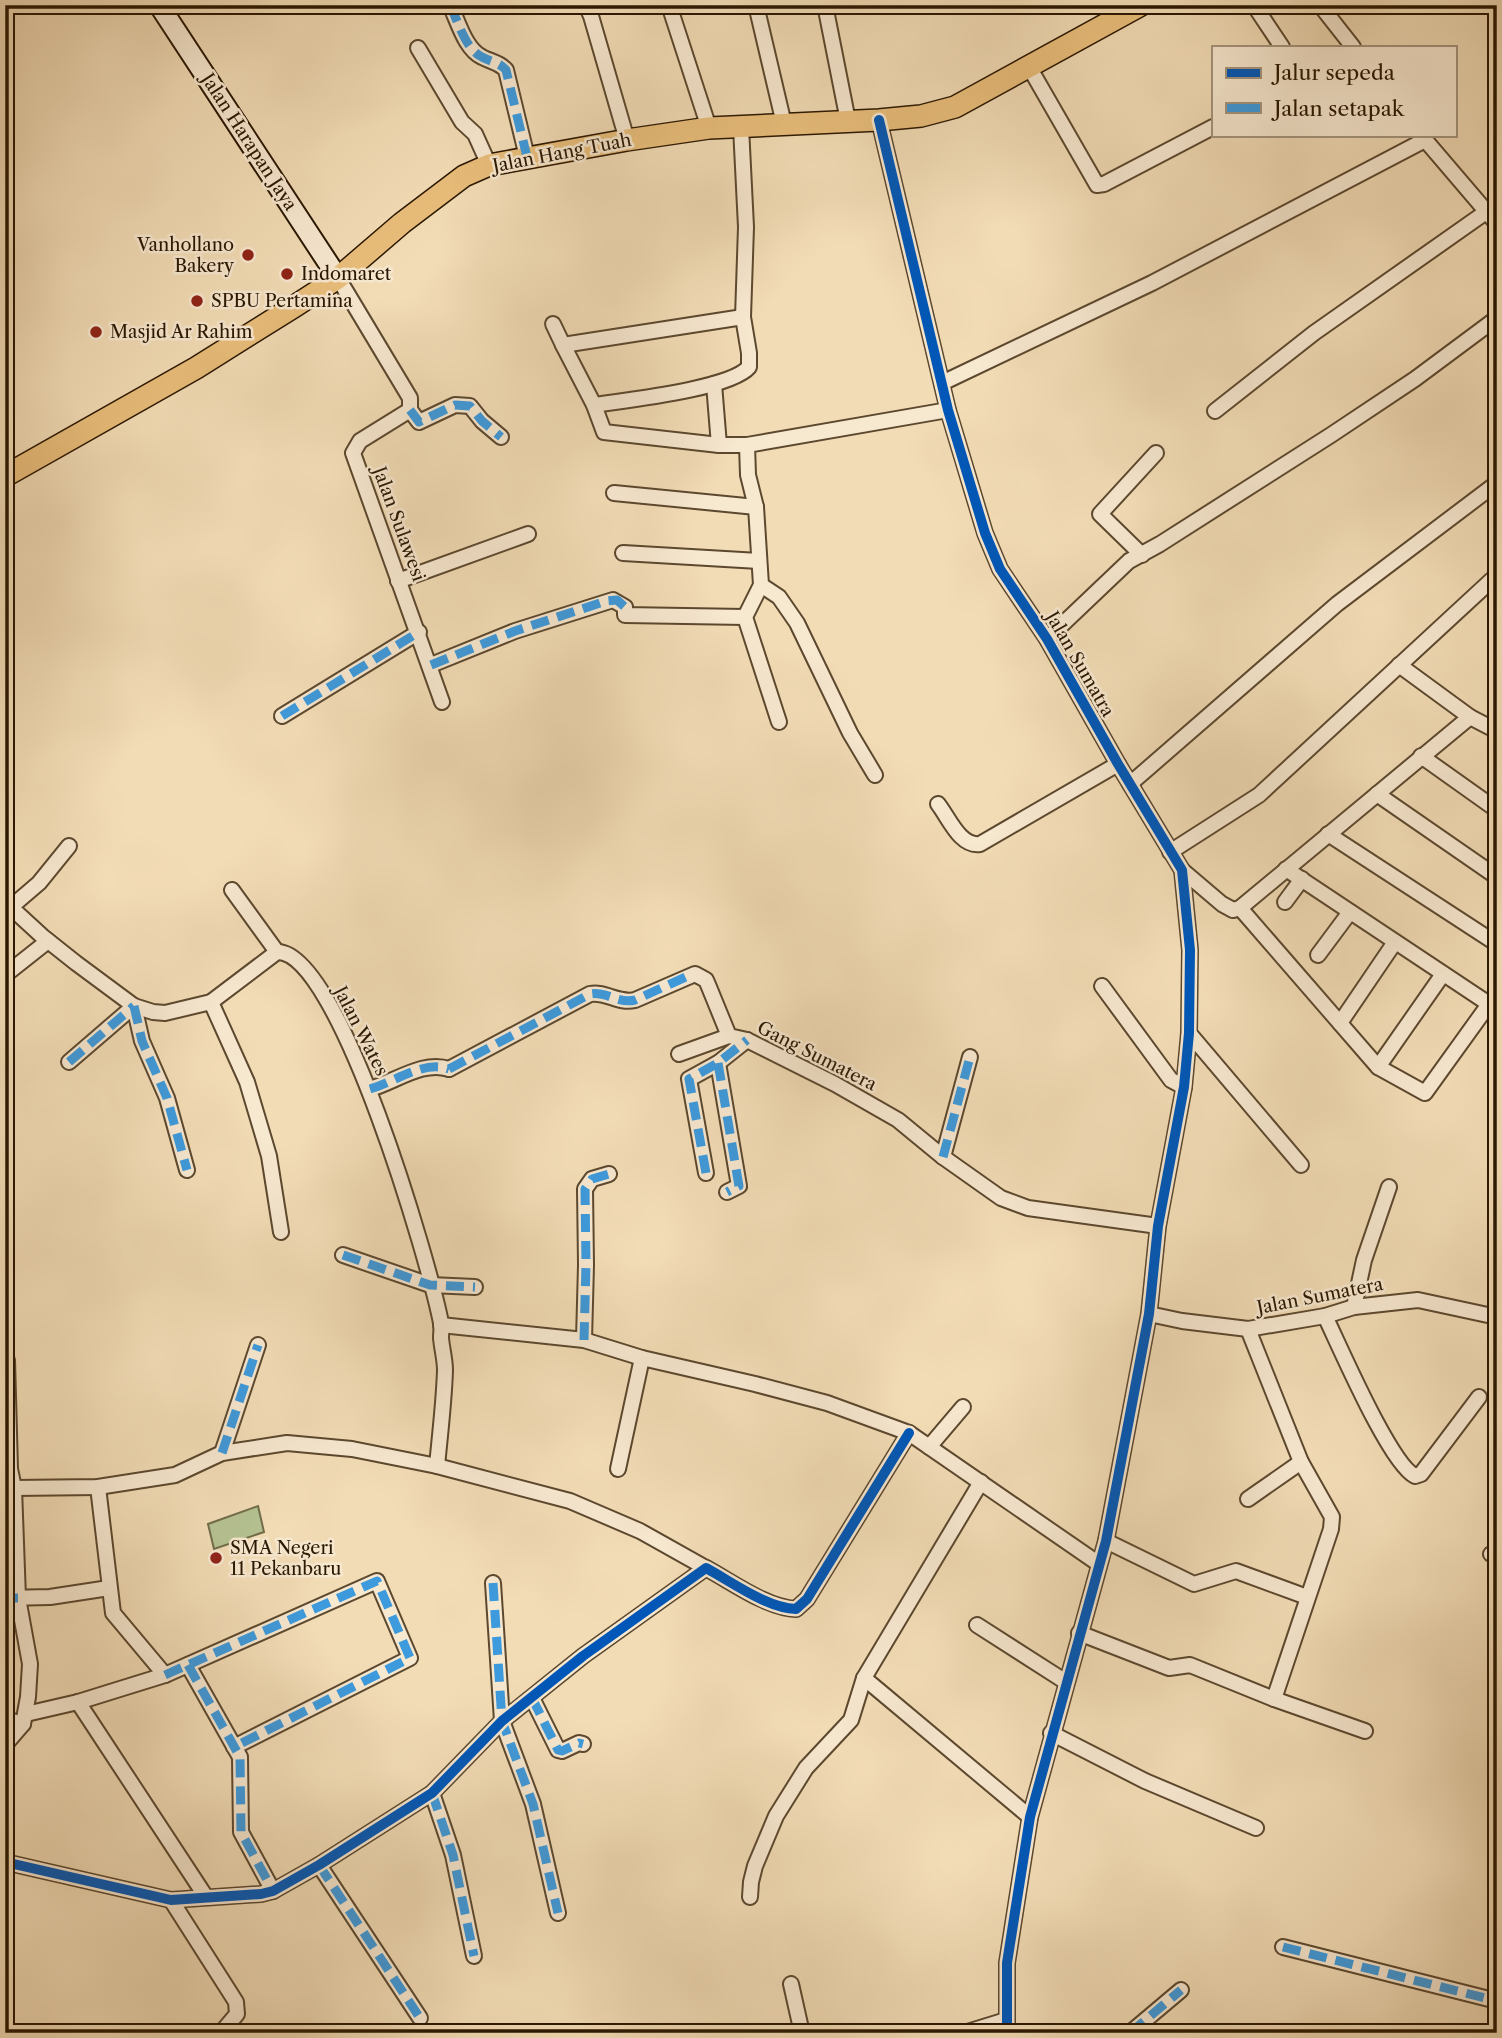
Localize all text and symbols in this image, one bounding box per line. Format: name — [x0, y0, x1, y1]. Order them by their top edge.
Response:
legend — [1212, 46, 1456, 136]
text: Jalur sepeda — [1271, 60, 1396, 85]
street label: Jalan Harapan Jaya — [195, 67, 302, 215]
text: Jalan setapak — [1271, 96, 1405, 121]
street label: Jalan Hang Tuah — [488, 129, 633, 178]
place label: Vanhollano Bakery — [136, 234, 235, 277]
marker: Vanhollano Bakery — [240, 247, 256, 263]
place label: Indomaret — [301, 263, 392, 285]
marker: Indomaret — [279, 266, 295, 282]
place label: SPBU Pertamina — [211, 290, 353, 312]
marker: SPBU Pertamina — [189, 293, 205, 309]
place label: Masjid Ar Rahim — [110, 321, 253, 343]
marker: Masjid Ar Rahim — [88, 324, 104, 340]
street label: Jalan Sulawesi — [367, 461, 430, 585]
street label: Jalan Sumatra — [1039, 605, 1119, 721]
street label: Jalan Wates — [328, 980, 393, 1080]
street label: Gang Sumatera — [754, 1016, 881, 1096]
street label: Jalan Sumatera — [1252, 1273, 1385, 1320]
place label: SMA Negeri 11 Pekanbaru — [230, 1537, 341, 1580]
marker: SMA Negeri 11 Pekanbaru — [208, 1550, 224, 1566]

